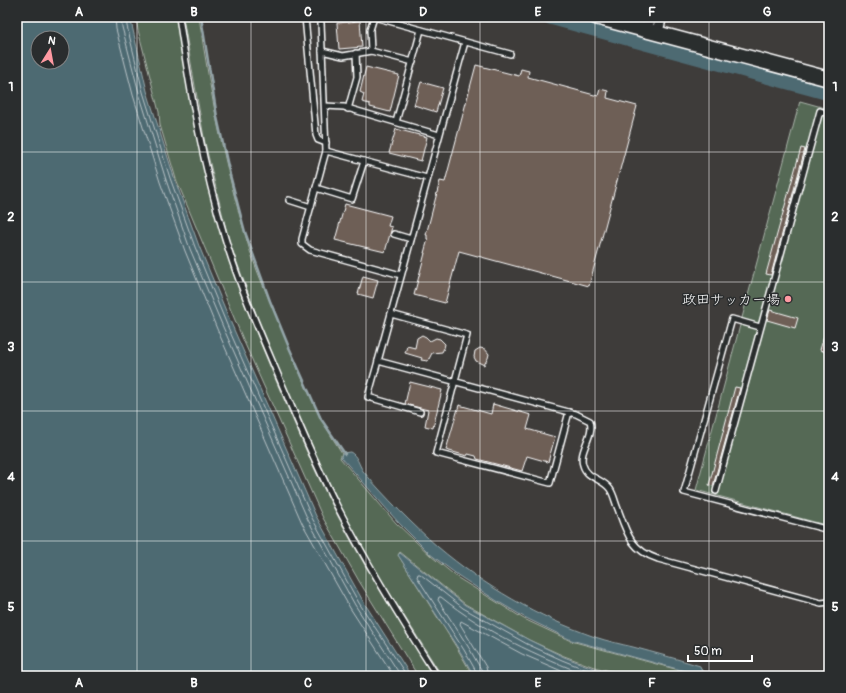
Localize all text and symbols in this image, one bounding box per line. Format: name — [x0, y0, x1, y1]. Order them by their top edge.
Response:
text: A — [75, 4, 84, 20]
text: B — [190, 4, 198, 20]
text: C — [304, 4, 312, 20]
text: D — [419, 4, 427, 20]
text: E — [535, 4, 542, 20]
text: F — [648, 4, 656, 20]
text: G — [763, 4, 772, 20]
north arrow — [30, 30, 70, 70]
text: N — [47, 34, 57, 48]
text: 1 — [8, 79, 14, 95]
text: 1 — [832, 79, 838, 95]
text: 2 — [7, 209, 15, 225]
text: 2 — [831, 209, 839, 225]
place label: 政田サッカー場 — [682, 291, 780, 308]
marker: 政田サッカー場 — [783, 294, 793, 304]
text: 3 — [7, 339, 15, 355]
text: 3 — [831, 339, 839, 355]
text: 4 — [7, 469, 15, 485]
text: 4 — [831, 469, 839, 485]
text: 5 — [7, 599, 15, 615]
text: 5 — [831, 599, 839, 615]
scale bar — [688, 637, 752, 663]
text: 50 m — [694, 644, 722, 659]
text: A — [75, 675, 84, 691]
text: B — [190, 675, 198, 691]
text: C — [304, 675, 312, 691]
text: D — [419, 675, 427, 691]
text: E — [535, 675, 542, 691]
text: F — [648, 675, 656, 691]
text: G — [763, 675, 772, 691]

